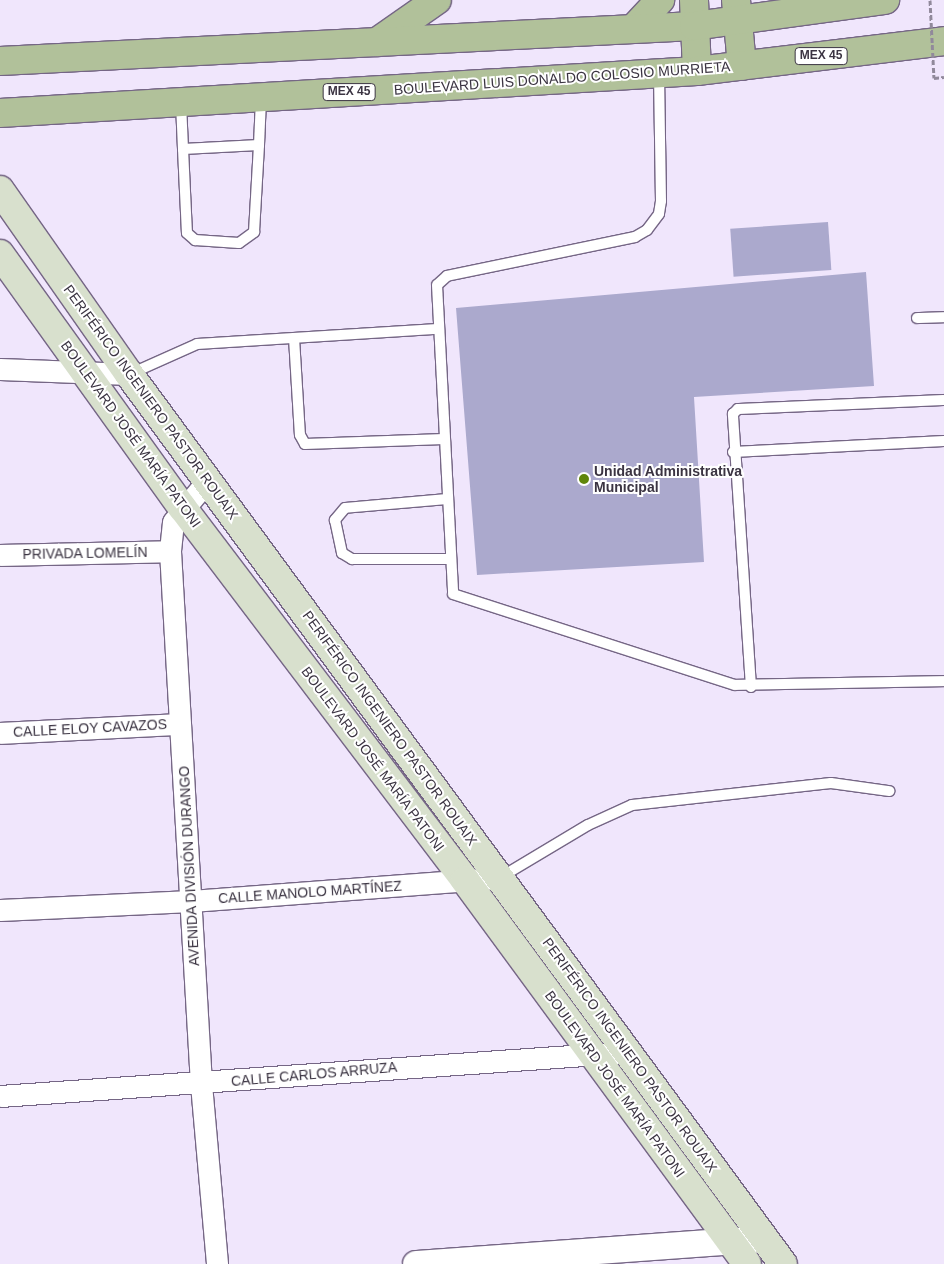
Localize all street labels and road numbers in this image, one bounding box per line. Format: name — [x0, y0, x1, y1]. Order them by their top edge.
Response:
road number: MEX 45 — [794, 46, 848, 66]
street label: BOULEVARD LUIS DONALDO COLOSIO MURRIETA — [393, 58, 731, 98]
road number: MEX 45 — [322, 82, 376, 101]
street label: PERIFÉRICO INGENIERO PASTOR ROUAIX — [60, 281, 242, 523]
street label: BOULEVARD JOSÉ MARÍA PATONI — [57, 337, 205, 531]
street label: PRIVADA LOMELÍN — [22, 544, 148, 562]
street label: PERIFÉRICO INGENIERO PASTOR ROUAIX — [299, 607, 481, 849]
street label: BOULEVARD JOSÉ MARÍA PATONI — [298, 663, 448, 855]
street label: CALLE ELOY CAVAZOS — [13, 716, 167, 740]
street label: AVENIDA DIVISIÓN DURANGO — [175, 765, 203, 967]
street label: CALLE MANOLO MARTÍNEZ — [218, 877, 402, 907]
street label: PERIFÉRICO INGENIERO PASTOR ROUAIX — [539, 934, 721, 1176]
street label: BOULEVARD JOSÉ MARÍA PATONI — [541, 987, 689, 1181]
street label: CALLE CARLOS ARRUZA — [230, 1058, 398, 1090]

